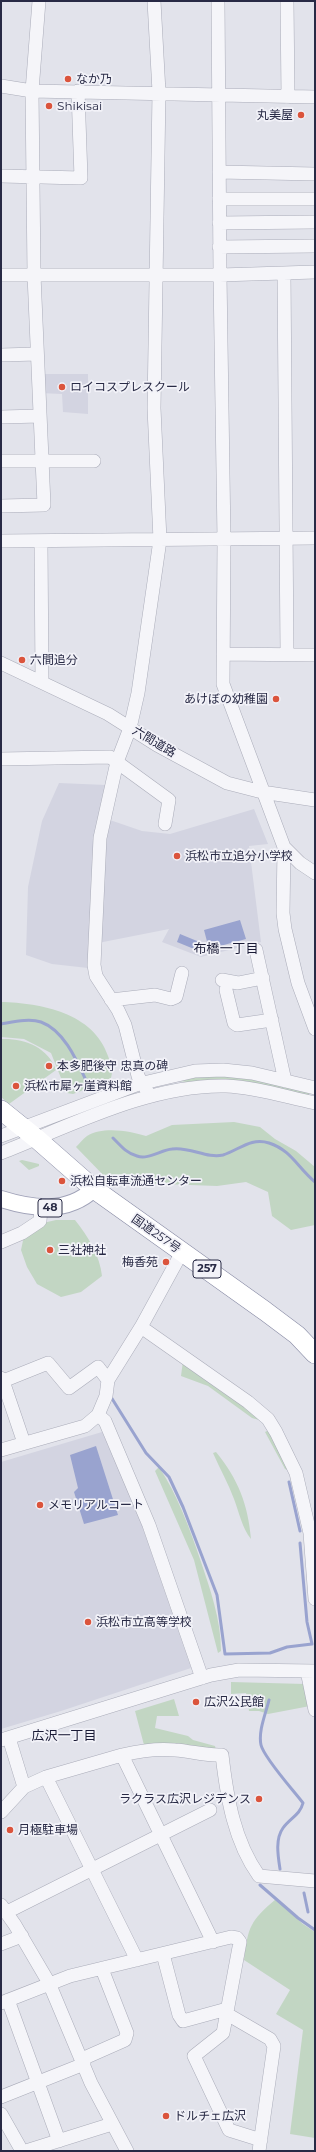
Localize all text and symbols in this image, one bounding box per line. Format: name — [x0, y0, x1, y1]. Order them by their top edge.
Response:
place label: なか乃 — [76, 72, 112, 86]
marker: なか乃 — [63, 74, 73, 84]
place label: Shikisai — [57, 99, 102, 113]
marker: Shikisai — [44, 101, 54, 111]
place label: 丸美屋 — [257, 108, 293, 122]
marker: 丸美屋 — [296, 110, 306, 120]
place label: ロイコスプレスクール — [70, 380, 190, 394]
marker: ロイコスプレスクール — [57, 382, 67, 392]
place label: 六間追分 — [30, 653, 78, 667]
marker: 六間追分 — [17, 655, 27, 665]
place label: あけぼの幼稚園 — [184, 692, 268, 706]
marker: あけぼの幼稚園 — [271, 694, 281, 704]
street label: 六間道路 — [130, 723, 178, 761]
place label: 浜松市立追分小学校 — [185, 849, 293, 863]
marker: 浜松市立追分小学校 — [172, 851, 182, 861]
district label: 布橋一丁目 — [194, 941, 258, 957]
place label: 本多肥後守 忠真の碑 — [57, 1059, 168, 1073]
marker: 本多肥後守 忠真の碑 — [44, 1061, 54, 1071]
place label: 浜松市犀ヶ崖資料館 — [24, 1079, 132, 1093]
marker: 浜松市犀ヶ崖資料館 — [11, 1081, 21, 1091]
place label: 浜松自転車流通センター — [70, 1174, 202, 1188]
marker: 浜松自転車流通センター — [57, 1176, 67, 1186]
road number: 48 — [38, 1199, 62, 1217]
street label: 国道257号 — [129, 1212, 183, 1256]
place label: 三社神社 — [58, 1243, 106, 1257]
marker: 三社神社 — [45, 1245, 55, 1255]
place label: 梅香苑 — [122, 1255, 158, 1269]
marker: 梅香苑 — [161, 1257, 171, 1267]
road number: 257 — [193, 1260, 221, 1278]
place label: メモリアルコート — [48, 1498, 144, 1512]
marker: メモリアルコート — [35, 1500, 45, 1510]
place label: 浜松市立高等学校 — [96, 1615, 192, 1629]
marker: 浜松市立高等学校 — [83, 1617, 93, 1627]
place label: 広沢公民館 — [204, 1695, 264, 1709]
marker: 広沢公民館 — [191, 1697, 201, 1707]
district label: 広沢一丁目 — [32, 1728, 96, 1744]
place label: ラクラス広沢レジデンス — [119, 1792, 251, 1806]
marker: ラクラス広沢レジデンス — [254, 1794, 264, 1804]
place label: 月極駐車場 — [18, 1823, 78, 1837]
marker: 月極駐車場 — [5, 1825, 15, 1835]
place label: ドルチェ広沢 — [174, 2109, 246, 2123]
marker: ドルチェ広沢 — [161, 2111, 171, 2121]

